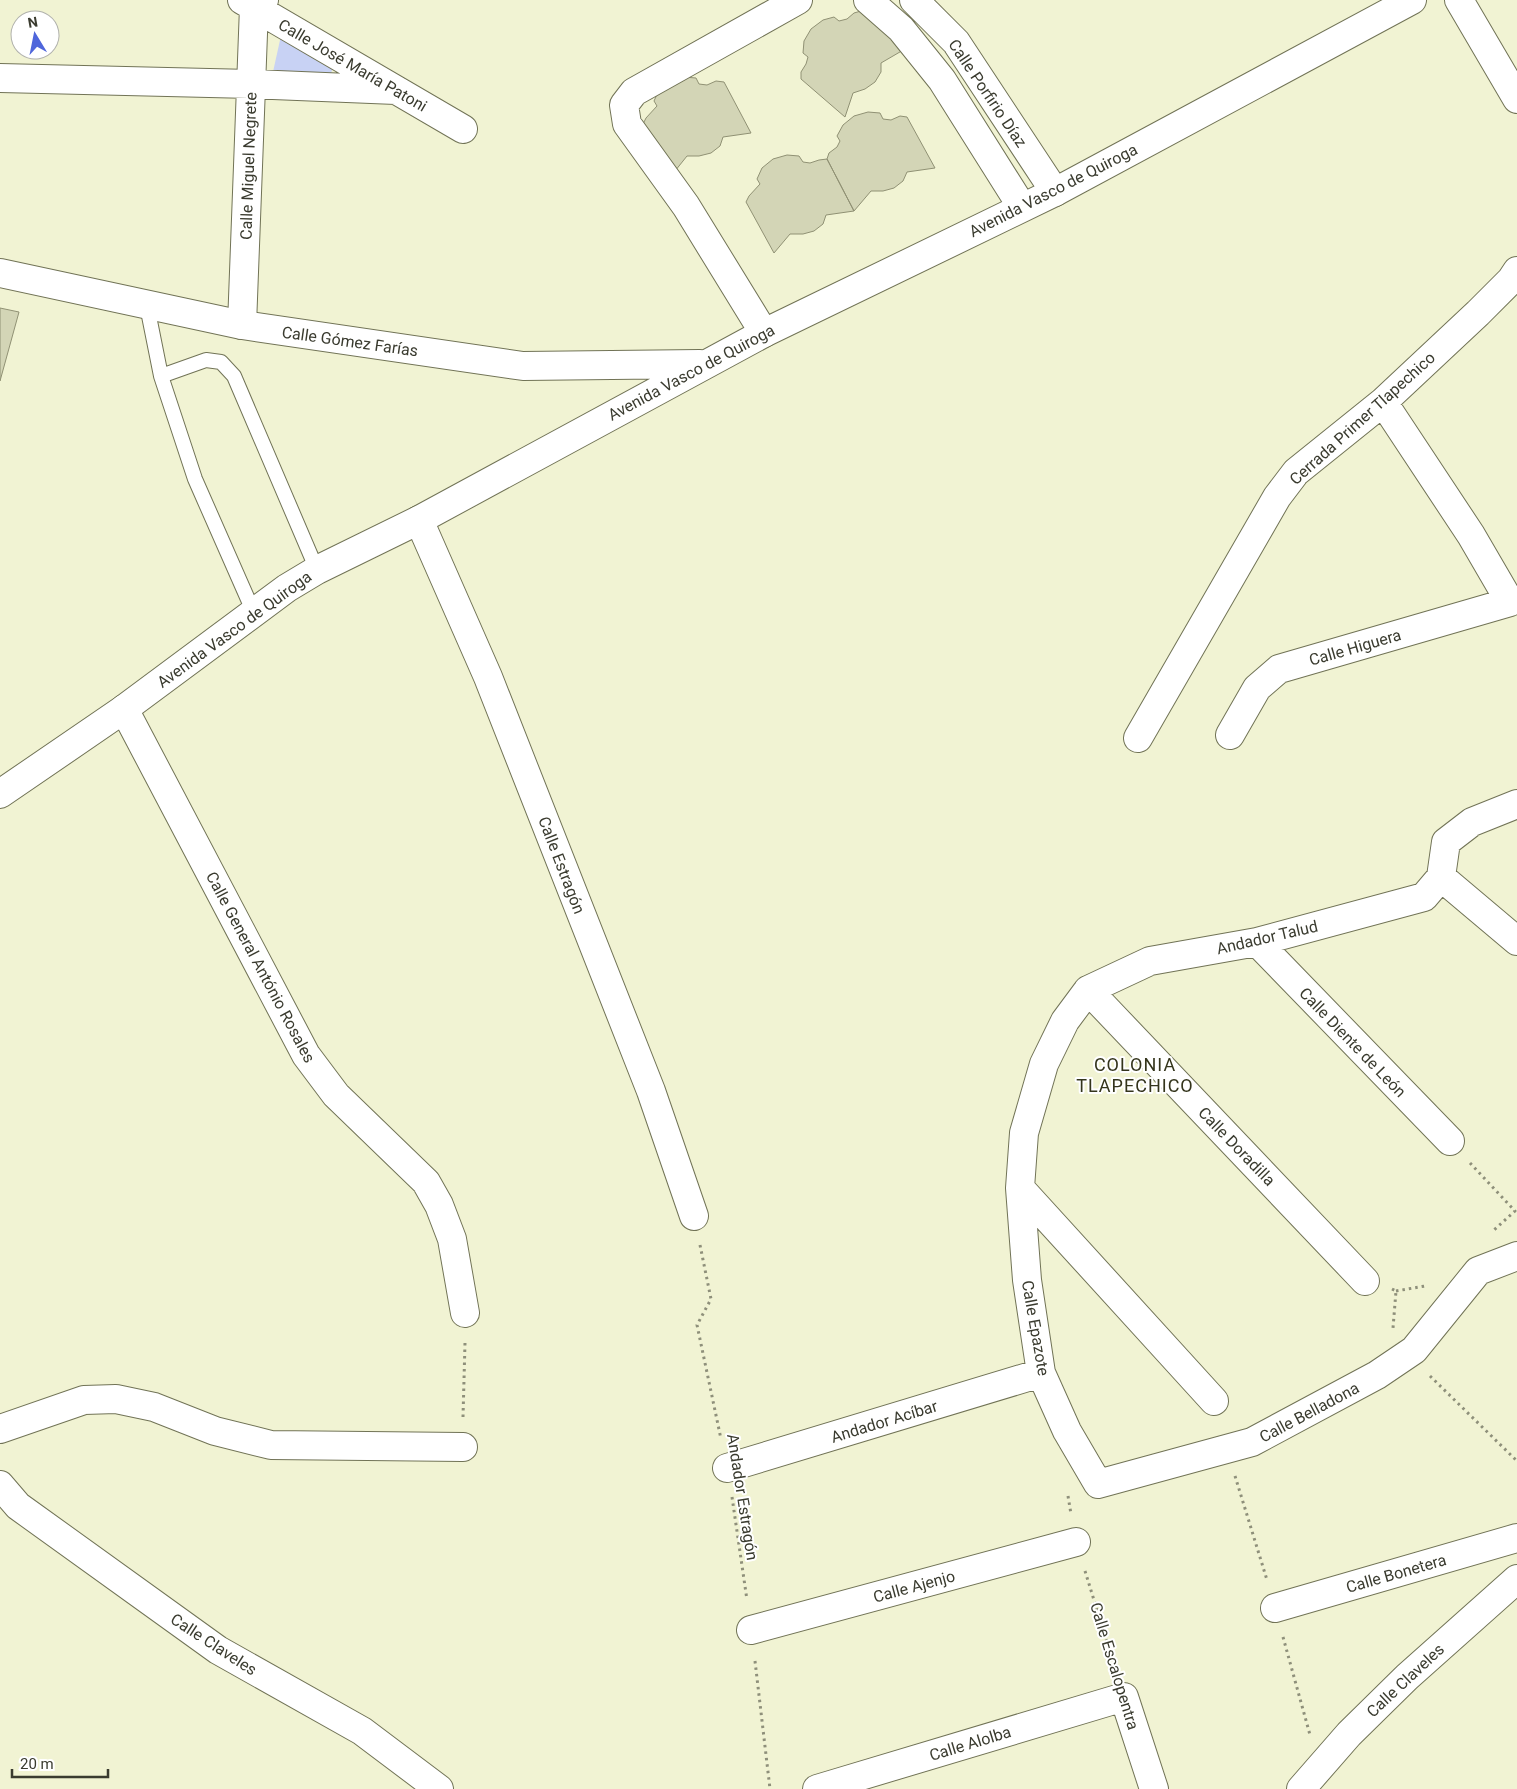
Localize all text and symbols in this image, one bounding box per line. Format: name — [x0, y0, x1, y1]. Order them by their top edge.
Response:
north arrow — [10, 10, 60, 60]
text: N — [26, 13, 39, 31]
street label: Calle José María Patoni — [275, 15, 430, 116]
street label: Calle Porfirio Díaz — [944, 36, 1031, 151]
street label: Calle Miguel Negrete — [236, 92, 261, 240]
street label: Avenida Vasco de Quiroga — [966, 140, 1140, 241]
street label: Avenida Vasco de Quiroga — [605, 320, 778, 425]
street label: Calle Gómez Farías — [281, 323, 419, 360]
street label: Cerrada Primer Tlapechico — [1286, 348, 1439, 489]
street label: Avenida Vasco de Quiroga — [153, 567, 315, 692]
street label: Calle Higuera — [1307, 625, 1403, 670]
street label: Calle Estragón — [534, 814, 589, 917]
street label: Calle General António Rosales — [202, 868, 319, 1066]
street label: Andador Talud — [1215, 917, 1320, 958]
street label: Calle Diente de León — [1295, 983, 1410, 1101]
district label: COLONIA TLAPECHICO — [1076, 1054, 1194, 1096]
street label: Calle Doradilla — [1194, 1103, 1279, 1190]
street label: Calle Epazote — [1018, 1279, 1053, 1377]
street label: Calle Belladona — [1256, 1378, 1362, 1447]
street label: Andador Acíbar — [829, 1396, 940, 1447]
street label: Andador Estragón — [723, 1432, 762, 1562]
street label: Calle Bonetera — [1344, 1550, 1448, 1597]
street label: Calle Ajenjo — [871, 1566, 957, 1607]
street label: Calle Escalopentra — [1086, 1600, 1143, 1732]
street label: Calle Claveles — [167, 1609, 260, 1679]
street label: Calle Claveles — [1363, 1640, 1448, 1721]
street label: Calle Alolba — [927, 1722, 1013, 1765]
scale bar — [12, 1746, 109, 1778]
text: 20 m — [20, 1755, 54, 1773]

